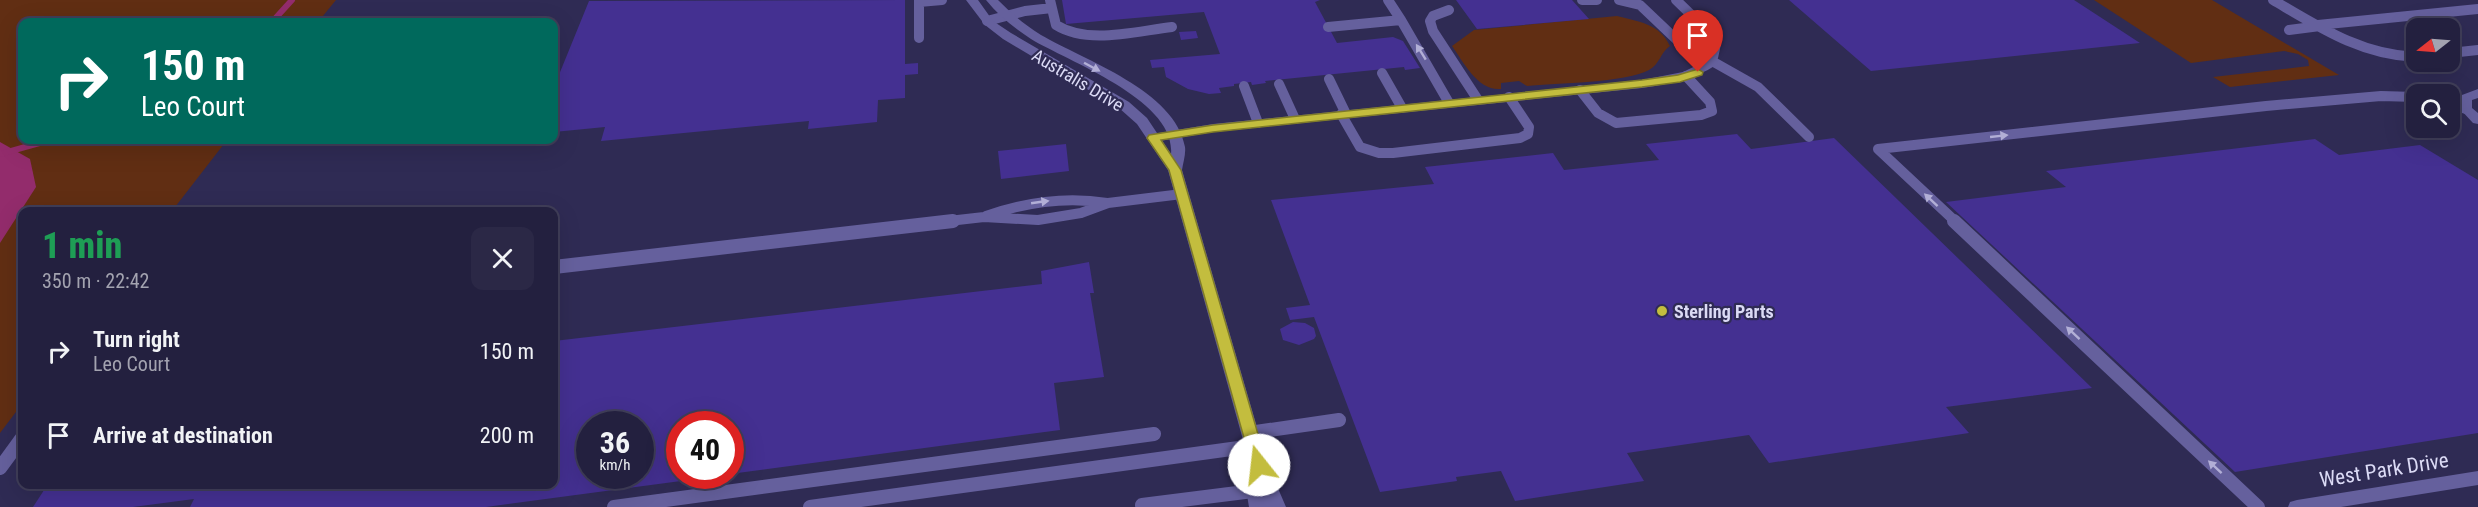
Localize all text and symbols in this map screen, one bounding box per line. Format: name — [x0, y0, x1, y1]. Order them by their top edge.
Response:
pin — [1672, 10, 1723, 72]
north arrow — [2406, 18, 2460, 72]
map controls — [2406, 18, 2460, 138]
icon: arrive — [1681, 19, 1714, 52]
text: 150 m — [141, 41, 246, 90]
icon: right — [42, 42, 120, 120]
one-way arrow — [1415, 44, 1426, 60]
street label: Australis Drive — [1029, 45, 1127, 115]
one-way arrow — [1083, 62, 1100, 72]
button: search — [2406, 84, 2460, 138]
text: Leo Court — [141, 91, 245, 123]
one-way arrow — [1990, 131, 2009, 141]
one-way arrow — [1925, 193, 1939, 207]
one-way arrow — [1031, 197, 1050, 207]
text: 1 min — [42, 225, 122, 267]
button: close — [471, 227, 534, 290]
text: 350 m · 22:42 — [42, 269, 149, 293]
place label: Sterling Parts — [1674, 301, 1774, 322]
marker: Sterling Parts — [1655, 304, 1669, 318]
text: Turn right — [93, 327, 180, 352]
one-way arrow — [2067, 327, 2081, 341]
icon: right — [42, 335, 75, 368]
text: 150 m — [480, 339, 534, 364]
text: Leo Court — [93, 352, 170, 376]
speed limit sign: 40 — [666, 411, 744, 489]
icon: arrive — [42, 419, 75, 452]
text: Arrive at destination — [93, 423, 273, 448]
text: 200 m — [480, 423, 534, 448]
text: 36 — [600, 425, 630, 460]
position arrow — [1227, 433, 1291, 497]
street label: West Park Drive — [2318, 448, 2450, 492]
text: km/h — [600, 456, 630, 474]
one-way arrow — [2208, 461, 2223, 474]

